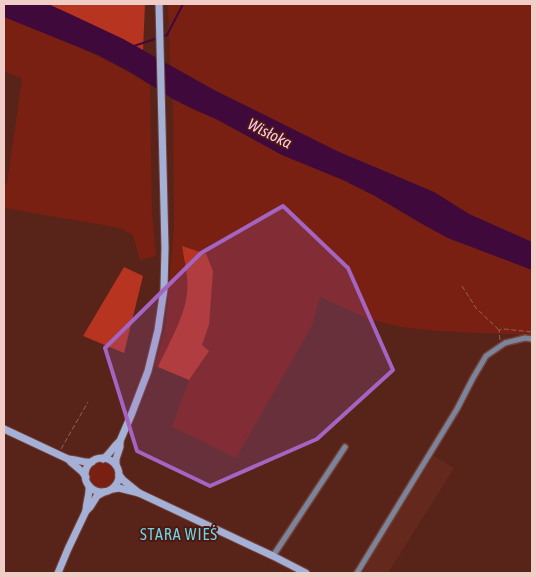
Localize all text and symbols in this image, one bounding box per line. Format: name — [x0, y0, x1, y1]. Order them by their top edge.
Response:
water label: Wisłoka — [245, 114, 295, 152]
district label: STARA WIEŚ — [140, 525, 218, 543]

